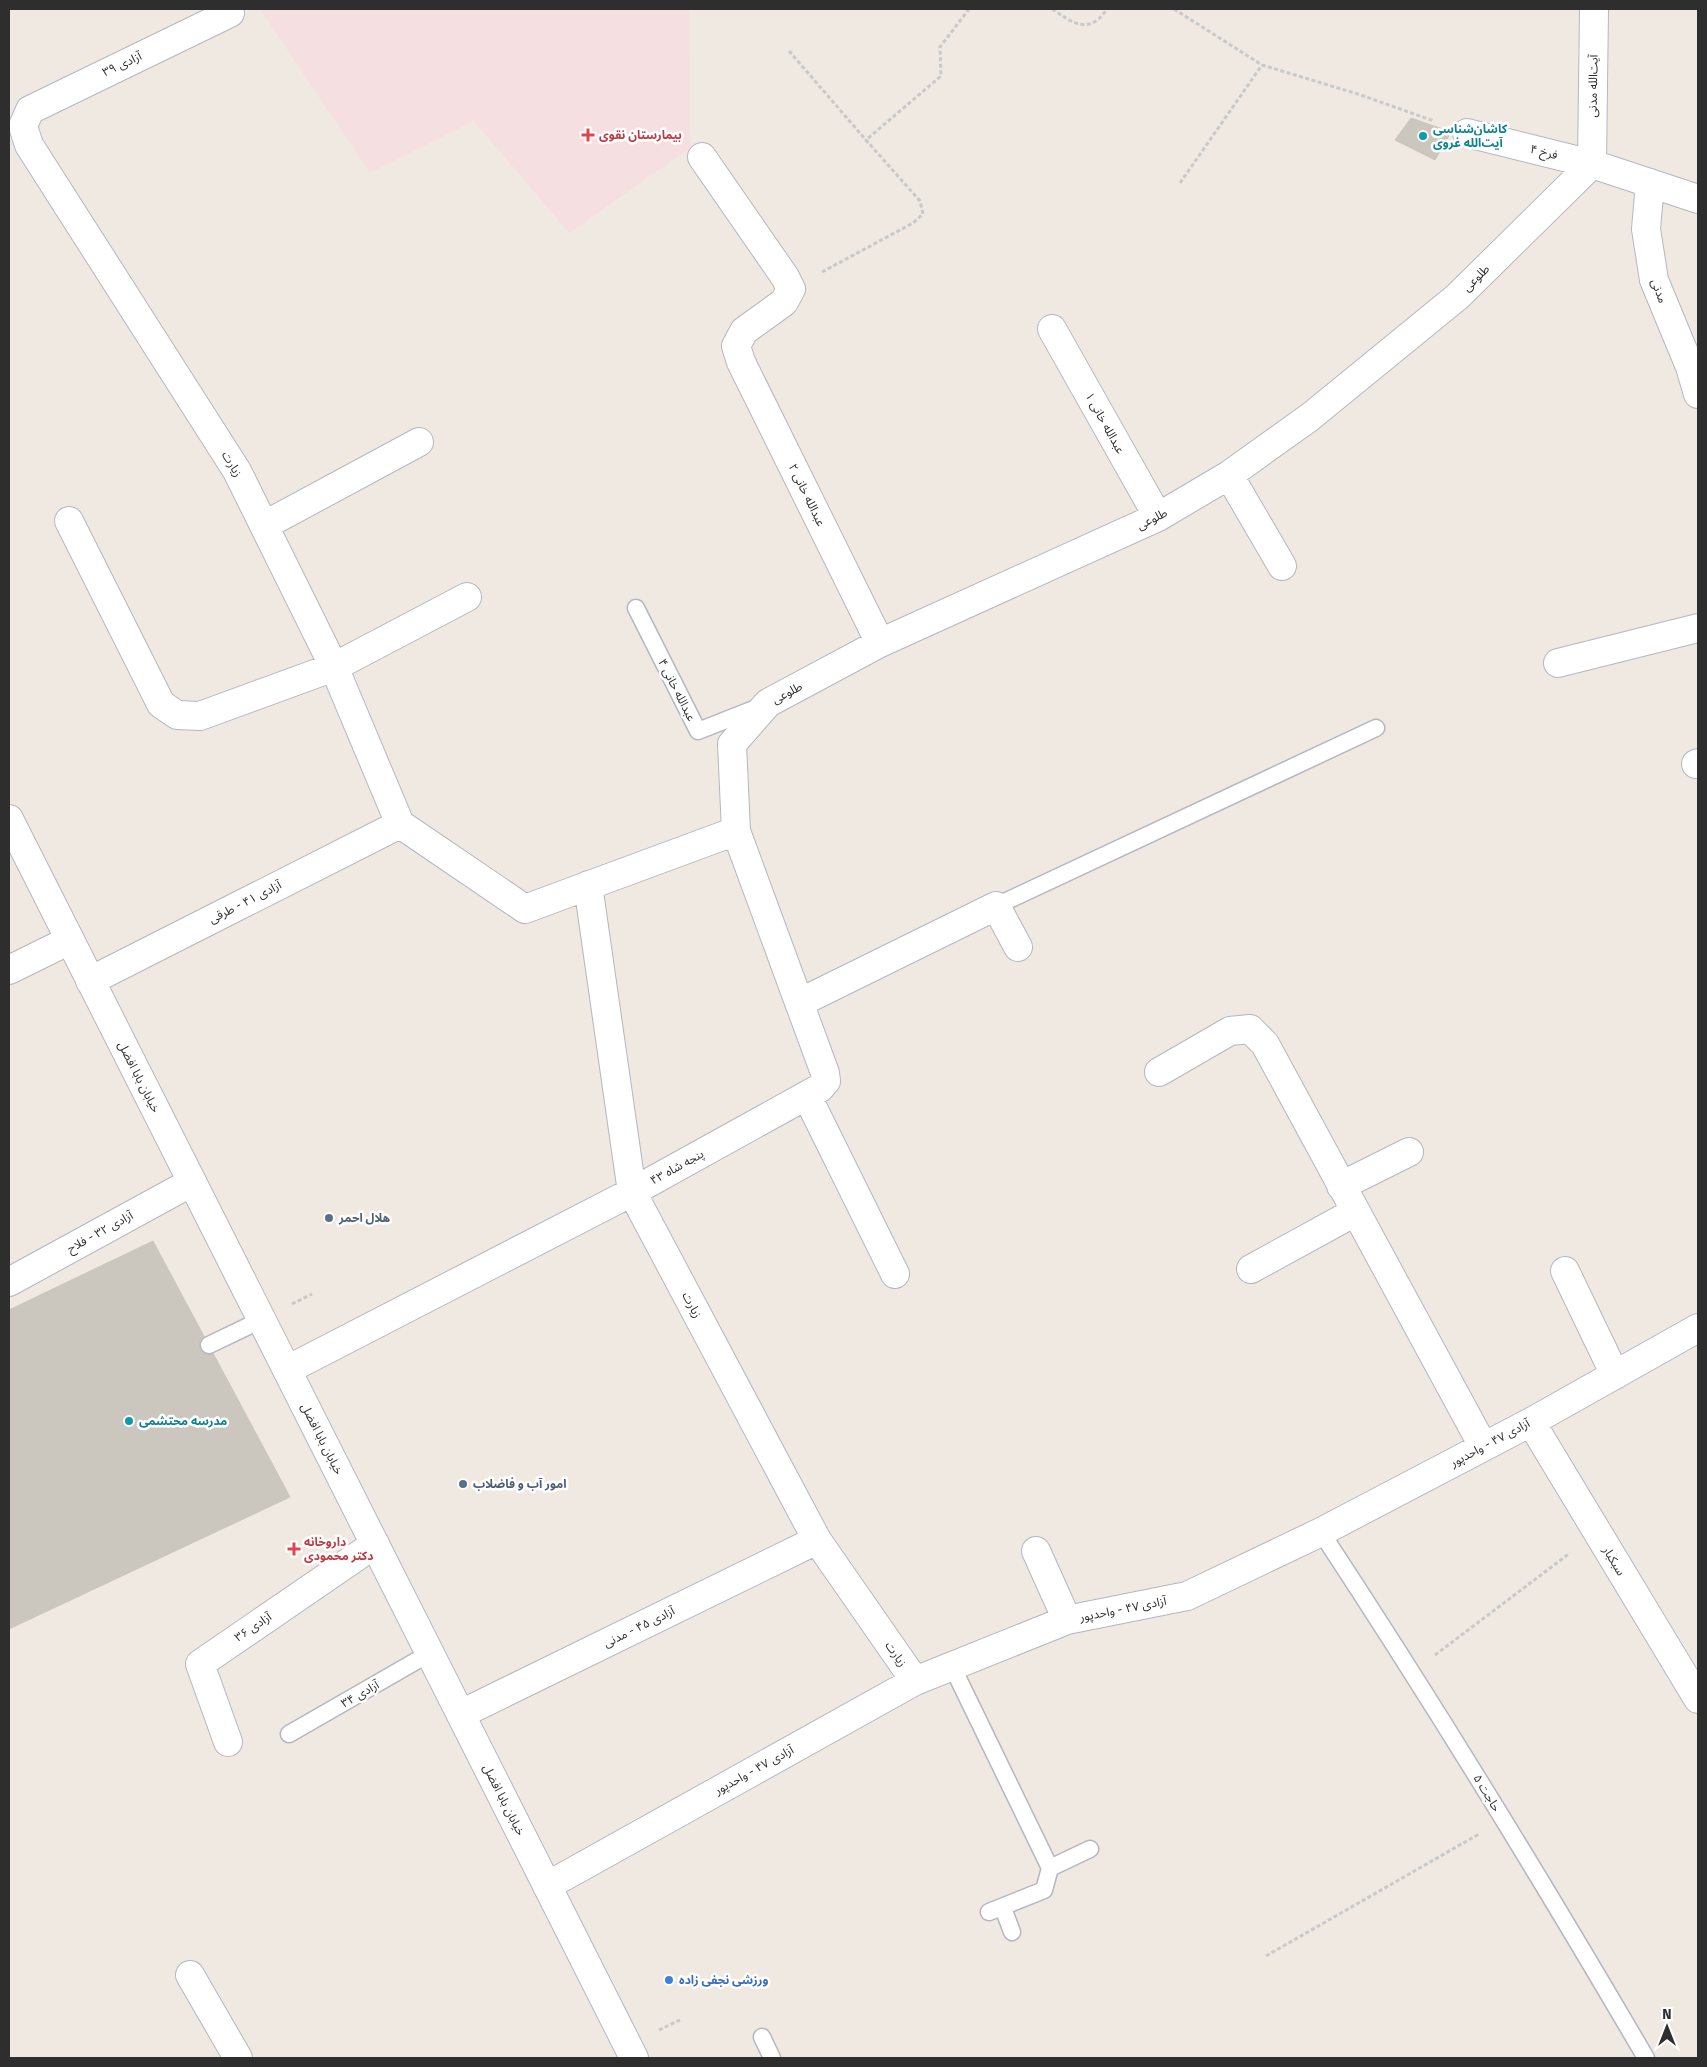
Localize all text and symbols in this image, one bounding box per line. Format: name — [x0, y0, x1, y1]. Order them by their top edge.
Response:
street label: آزادی ۳۹ — [100, 49, 144, 79]
street label: آیت‌الله مدنی — [1585, 54, 1601, 118]
place label: کاشان‌شناسی آیت‌الله غروی — [1433, 122, 1508, 150]
marker: بیمارستان نقوی — [581, 128, 595, 142]
place label: بیمارستان نقوی — [599, 128, 682, 142]
marker: کاشان‌شناسی آیت‌الله غروی — [1417, 130, 1429, 142]
street label: فرخ ۴ — [1528, 142, 1559, 164]
street label: طلوعی — [1460, 262, 1492, 294]
street label: مدنی — [1648, 277, 1670, 305]
street label: عبدالله خانی ۱ — [1082, 390, 1128, 456]
street label: زیارت — [219, 449, 245, 479]
street label: عبدالله خانی ۲ — [786, 461, 828, 529]
street label: طلوعی — [1134, 505, 1170, 533]
street label: عبدالله خانی ۴ — [655, 657, 699, 723]
street label: طلوعی — [769, 679, 805, 707]
street label: آزادی ۴۱ - طرقی — [206, 878, 284, 926]
street label: خیابان بابا افضل — [115, 1039, 163, 1115]
street label: پنجه شاه ۴۳ — [648, 1147, 707, 1188]
street label: آزادی ۳۲ - فلاح — [65, 1208, 137, 1258]
place label: هلال احمر — [338, 1211, 391, 1225]
marker: هلال احمر — [323, 1212, 335, 1224]
street label: زیارت — [679, 1290, 705, 1320]
street label: خیابان بابا افضل — [298, 1401, 346, 1477]
place label: مدرسه محتشمی — [139, 1414, 227, 1428]
marker: مدرسه محتشمی — [123, 1415, 135, 1427]
street label: آزادی ۴۷ - واحدپور — [1447, 1416, 1533, 1471]
place label: امور آب و فاضلاب — [473, 1477, 567, 1491]
marker: امور آب و فاضلاب — [457, 1478, 469, 1490]
place label: داروخانه دکتر محمودی — [304, 1535, 373, 1563]
marker: داروخانه دکتر محمودی — [288, 1543, 300, 1555]
street label: سبکبار — [1599, 1543, 1628, 1578]
street label: آزادی ۴۷ - واحدپور — [1077, 1594, 1168, 1626]
street label: آزادی ۴۵ - مدنی — [601, 1604, 677, 1650]
street label: آزادی ۳۶ — [232, 1609, 275, 1644]
street label: زیارت — [882, 1639, 910, 1669]
street label: آزادی ۳۴ — [339, 1677, 382, 1710]
street label: آزادی ۴۷ - واحدپور — [711, 1742, 797, 1799]
street label: خیابان بابا افضل — [480, 1762, 528, 1838]
street label: حاجت ۵ — [1470, 1772, 1504, 1814]
place label: ورزشی نجفی زاده — [679, 1973, 768, 1987]
marker: ورزشی نجفی زاده — [663, 1974, 675, 1986]
north arrow — [1642, 2002, 1692, 2052]
text: N — [1662, 2006, 1672, 2023]

